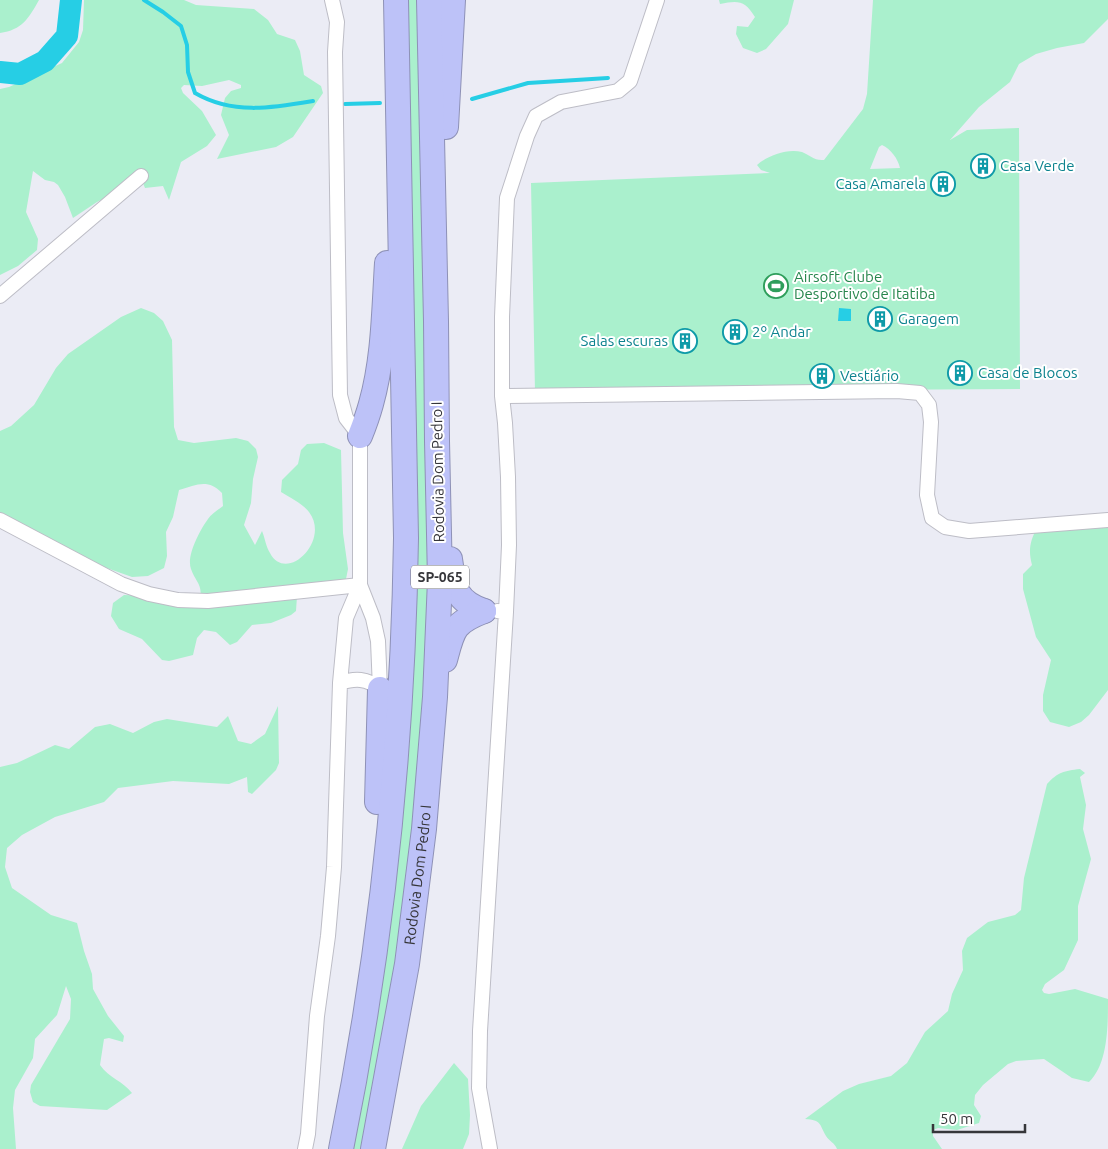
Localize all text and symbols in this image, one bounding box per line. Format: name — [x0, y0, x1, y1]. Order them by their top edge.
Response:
building icon: Casa Verde — [970, 153, 996, 179]
place label: Casa Verde — [1000, 157, 1075, 174]
building icon: Casa Amarela — [930, 171, 956, 197]
place label: Casa Amarela — [835, 175, 926, 192]
place label: Airsoft Clube Desportivo de Itatiba — [794, 268, 936, 302]
sports icon: Airsoft Clube Desportivo de Itatiba — [763, 273, 789, 299]
building icon: Garagem — [867, 306, 893, 332]
place label: Garagem — [898, 310, 959, 327]
building icon: 2º Andar — [722, 319, 748, 345]
place label: 2º Andar — [752, 323, 811, 340]
building icon: Salas escuras — [672, 328, 698, 354]
place label: Salas escuras — [581, 332, 668, 349]
building icon: Casa de Blocos — [947, 360, 973, 386]
building icon: Vestiário — [809, 363, 835, 389]
place label: Casa de Blocos — [978, 364, 1078, 381]
place label: Vestiário — [840, 367, 899, 384]
street label: Rodovia Dom Pedro I — [428, 401, 447, 543]
road number: SP-065 — [411, 566, 469, 588]
street label: Rodovia Dom Pedro I — [400, 804, 434, 946]
scale bar — [933, 1102, 1026, 1134]
text: 50 m — [940, 1110, 973, 1127]

